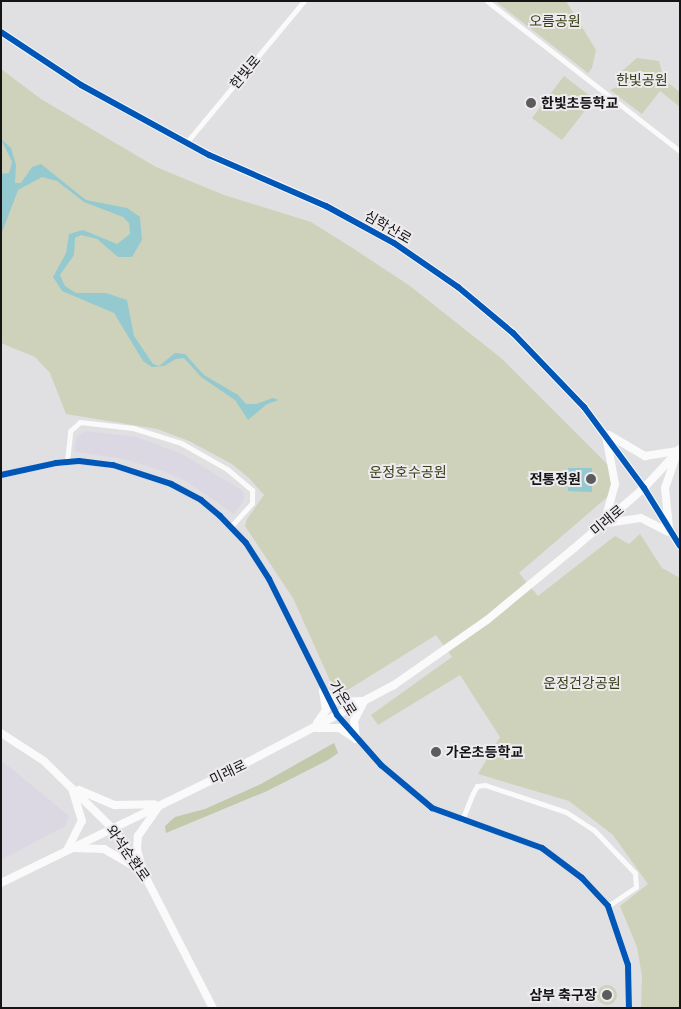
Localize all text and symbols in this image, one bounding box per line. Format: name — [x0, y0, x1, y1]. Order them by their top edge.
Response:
park label: 오름공원 — [529, 13, 581, 29]
street label: 한빛로 — [226, 52, 264, 92]
park label: 한빛공원 — [616, 72, 668, 88]
place label: 한빛초등학교 — [541, 95, 618, 111]
marker: 한빛초등학교 — [525, 97, 537, 109]
street label: 심학산로 — [361, 207, 415, 247]
park label: 운정호수공원 — [369, 464, 447, 480]
place label: 전통정원 — [529, 471, 581, 487]
marker: 전통정원 — [585, 473, 597, 485]
street label: 미래로 — [587, 501, 627, 539]
park label: 운정건강공원 — [543, 675, 621, 691]
street label: 가온로 — [326, 677, 360, 719]
place label: 가온초등학교 — [446, 744, 523, 760]
marker: 가온초등학교 — [430, 746, 442, 758]
street label: 미래로 — [207, 756, 249, 788]
street label: 와석순환로 — [103, 822, 153, 884]
place label: 삼부 축구장 — [529, 987, 597, 1003]
marker: 삼부 축구장 — [601, 989, 613, 1001]

